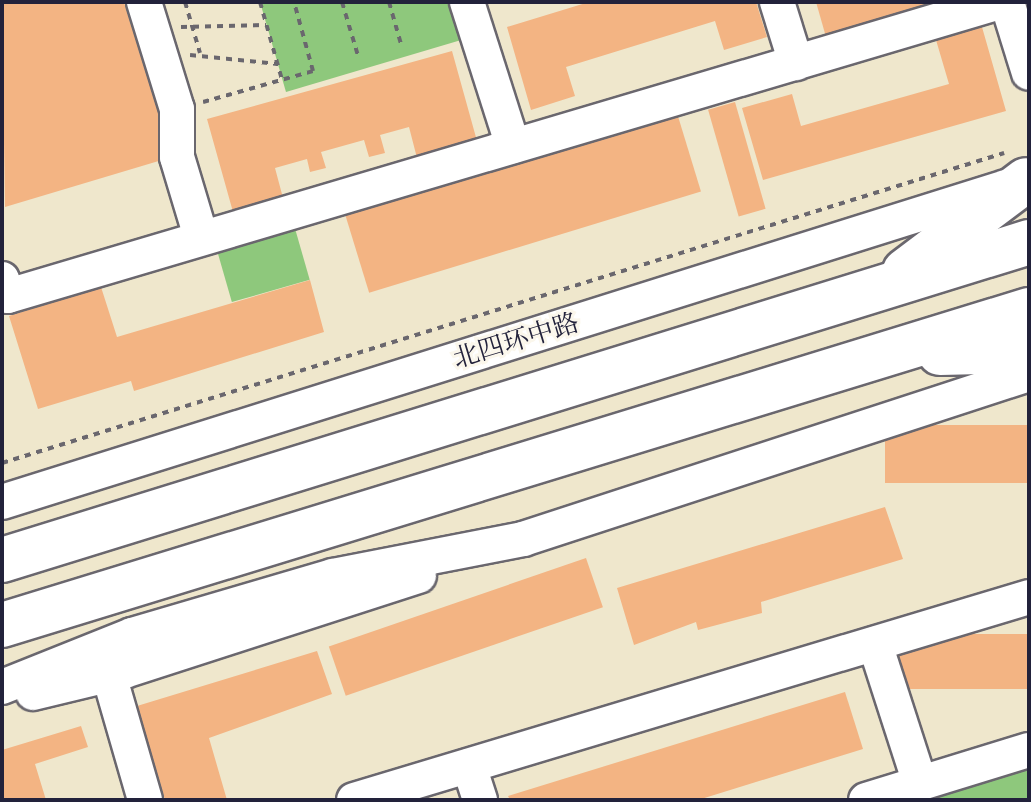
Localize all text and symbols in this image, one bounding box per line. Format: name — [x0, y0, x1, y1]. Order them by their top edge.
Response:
street label: 北四环中路 — [449, 307, 583, 375]

